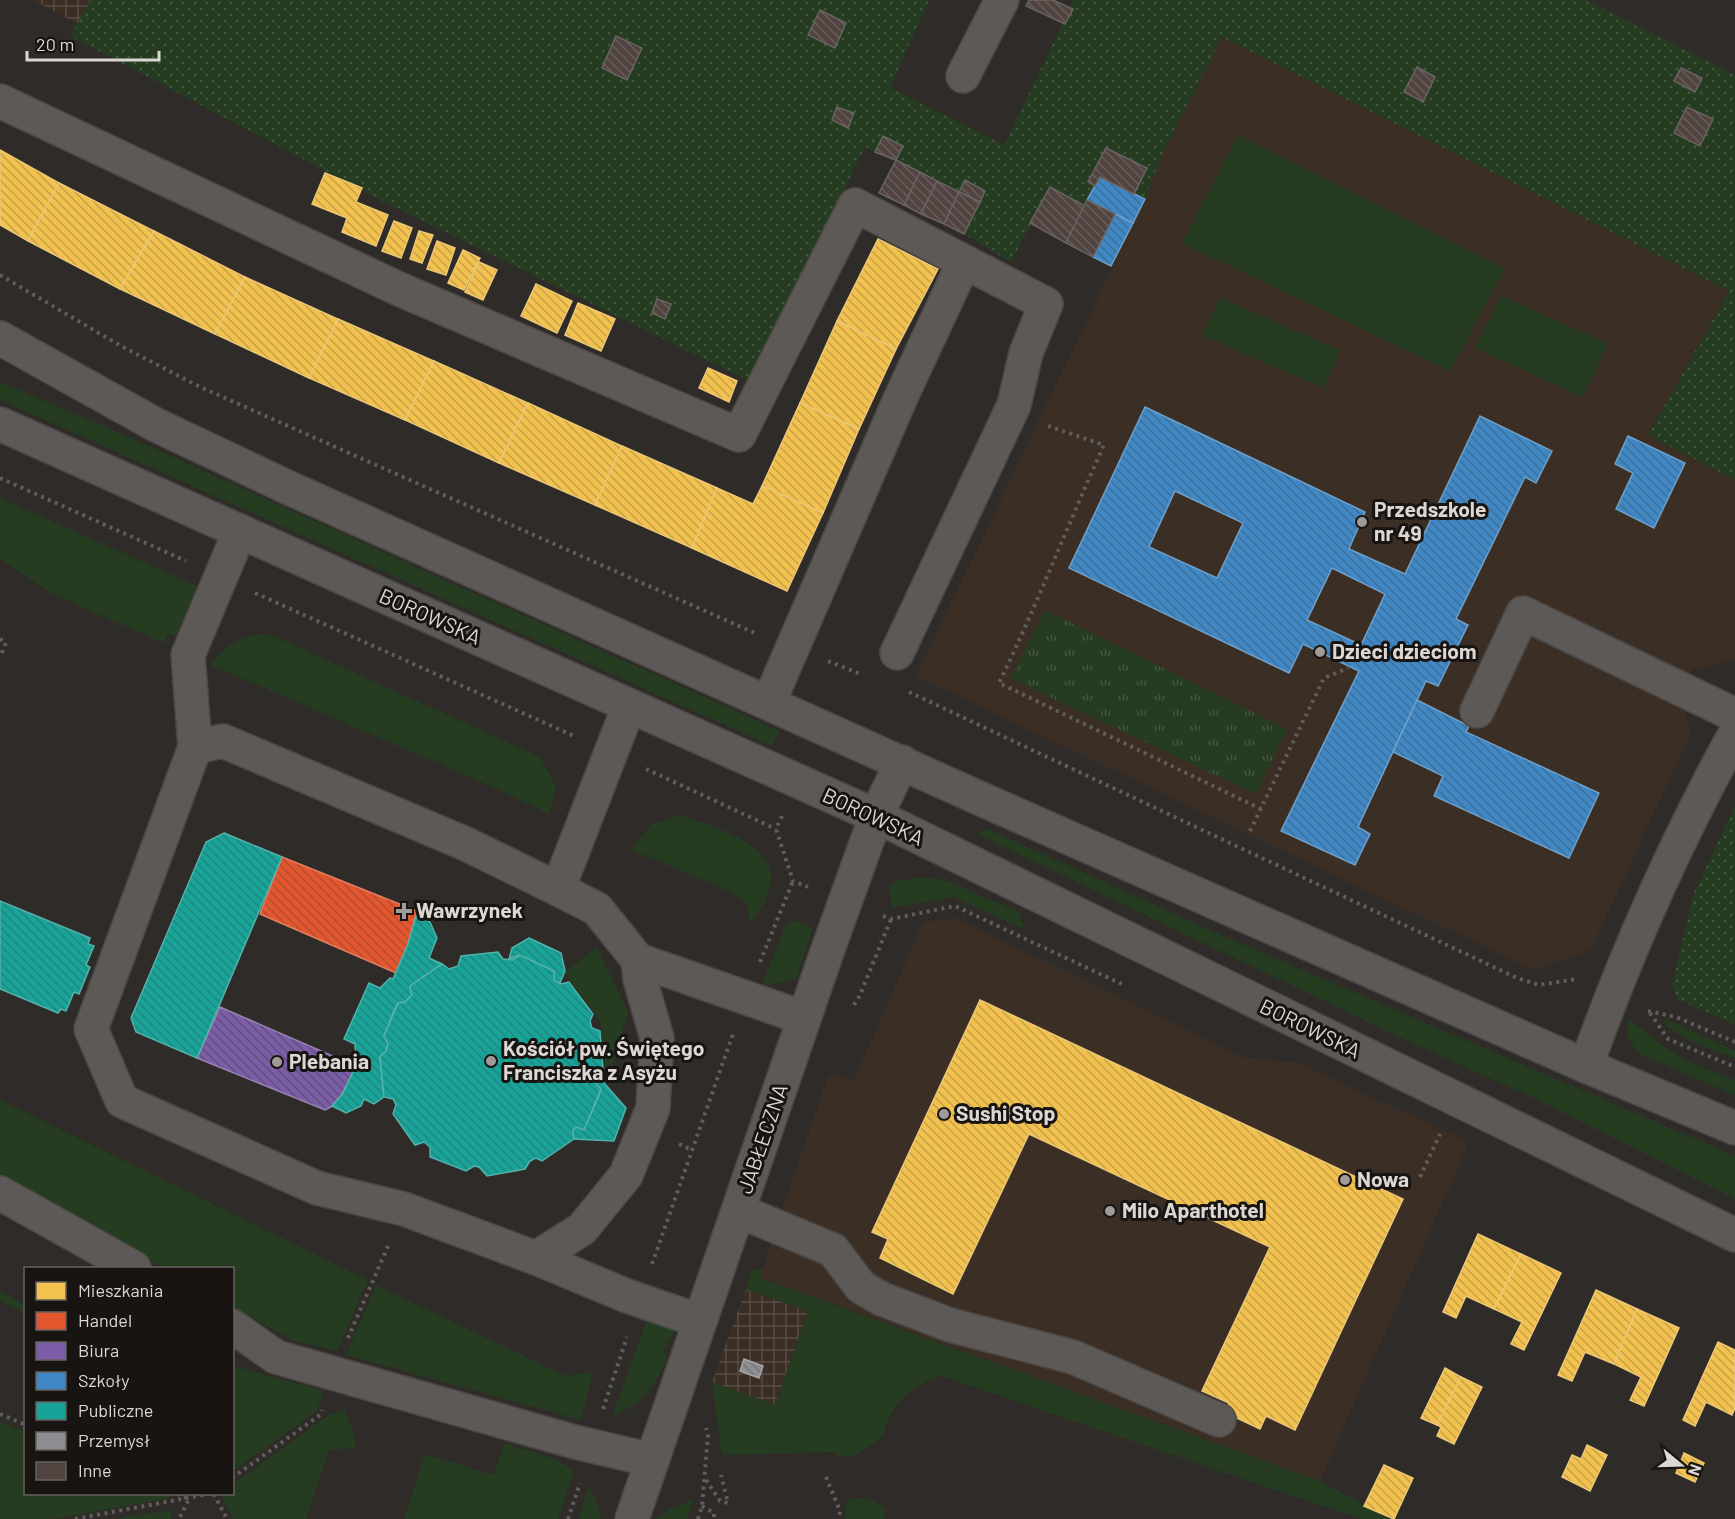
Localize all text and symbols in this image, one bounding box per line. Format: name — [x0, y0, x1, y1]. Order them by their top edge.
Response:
scale bar — [27, 24, 159, 62]
text: 20 m — [36, 33, 74, 55]
place label: Przedszkole nr 49 — [1374, 496, 1486, 545]
marker: Przedszkole nr 49 — [1355, 515, 1369, 529]
street label: BOROWSKA — [376, 582, 486, 649]
place label: Dzieci dzieciom — [1332, 638, 1477, 663]
marker: Dzieci dzieciom — [1313, 645, 1327, 659]
street label: BOROWSKA — [819, 781, 928, 850]
place label: Wawrzynek — [416, 897, 523, 922]
marker: Wawrzynek — [397, 904, 411, 918]
street label: BOROWSKA — [1256, 993, 1365, 1063]
place label: Kościół pw. Świętego Franciszka z Asyżu — [503, 1035, 704, 1084]
place label: Plebania — [289, 1048, 369, 1073]
marker: Kościół pw. Świętego Franciszka z Asyżu — [484, 1054, 498, 1068]
marker: Plebania — [270, 1055, 284, 1069]
street label: JABŁECZNA — [731, 1080, 792, 1197]
place label: Sushi Stop — [956, 1100, 1056, 1125]
marker: Sushi Stop — [937, 1107, 951, 1121]
place label: Nowa — [1357, 1166, 1409, 1191]
marker: Nowa — [1338, 1173, 1352, 1187]
place label: Milo Aparthotel — [1122, 1197, 1264, 1222]
marker: Milo Aparthotel — [1103, 1204, 1117, 1218]
legend — [24, 1267, 234, 1495]
text: Mieszkania — [78, 1279, 163, 1301]
text: Handel — [78, 1309, 132, 1331]
text: Biura — [78, 1339, 119, 1361]
text: Szkoły — [78, 1369, 129, 1391]
text: Publiczne — [78, 1399, 153, 1421]
text: Przemysł — [78, 1429, 150, 1451]
north arrow — [1651, 1435, 1711, 1495]
text: Inne — [78, 1459, 112, 1481]
text: N — [1685, 1462, 1706, 1478]

